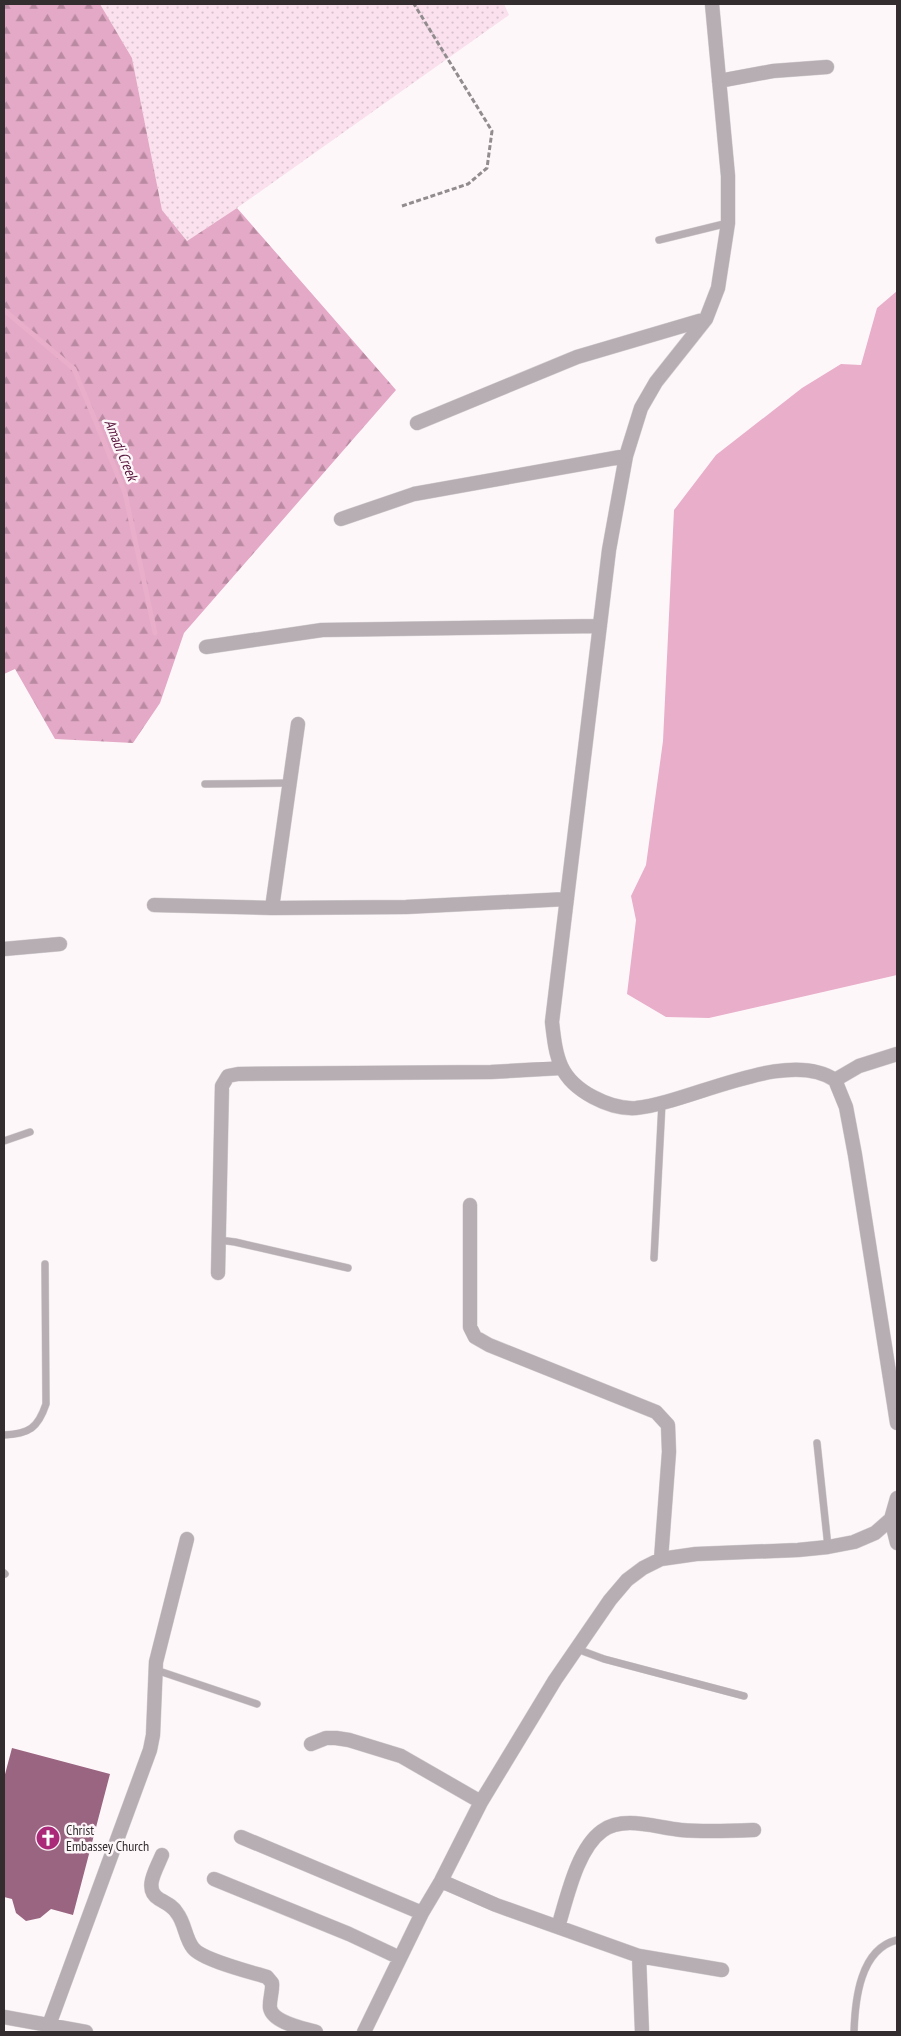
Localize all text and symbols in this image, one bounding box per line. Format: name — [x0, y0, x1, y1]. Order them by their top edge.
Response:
water label: Amadi Creek — [101, 416, 143, 485]
place label: Christ Embassey Church — [66, 1821, 149, 1855]
church icon: Christ Embassey Church — [35, 1825, 61, 1851]

